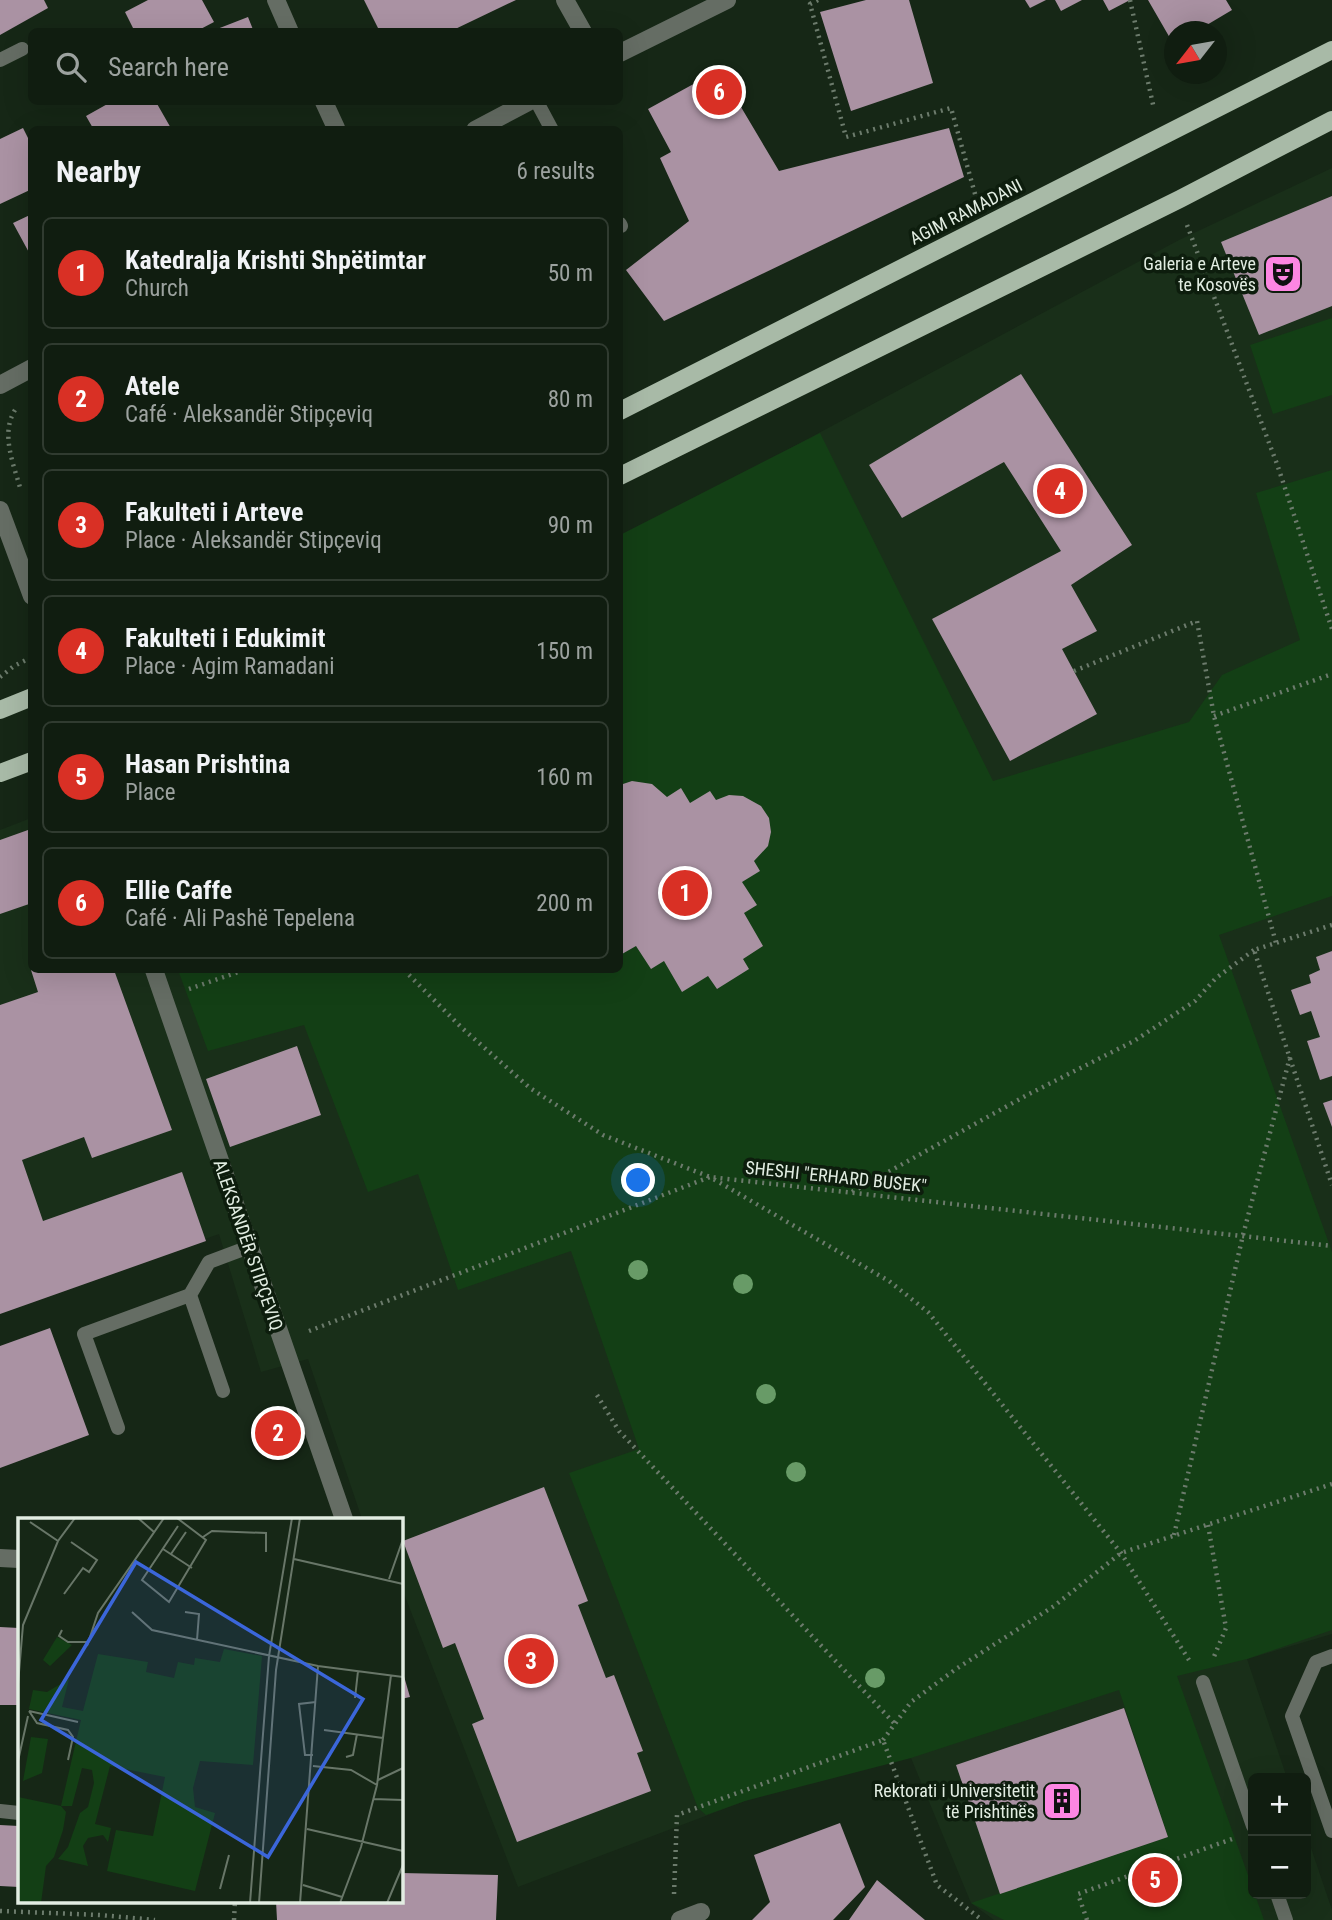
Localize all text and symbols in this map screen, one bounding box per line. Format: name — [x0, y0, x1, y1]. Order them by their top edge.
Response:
north arrow — [1164, 21, 1227, 84]
search box — [28, 28, 623, 105]
icon: search — [52, 48, 90, 86]
text: Search here — [108, 52, 229, 82]
pin: 6 — [696, 66, 742, 118]
text: Nearby — [56, 154, 141, 189]
text: 6 results — [517, 158, 595, 185]
street label: AGIM RAMADANI — [906, 174, 1025, 249]
text: Katedralja Krishti Shpëtimtar — [125, 245, 426, 275]
place label: Galeria e Arteve te Kosovës — [1143, 253, 1256, 295]
theatre icon: Galeria e Arteve te Kosovës — [1262, 253, 1304, 295]
text: 1 — [75, 260, 87, 287]
text: 50 m — [548, 260, 593, 287]
text: Church — [125, 275, 189, 302]
text: Atele — [125, 371, 180, 401]
text: 2 — [75, 386, 87, 413]
text: 80 m — [548, 386, 593, 413]
text: Café · Aleksandër Stipçeviq — [125, 401, 373, 428]
pin: 4 — [1037, 465, 1083, 517]
text: Fakulteti i Arteve — [125, 497, 303, 527]
text: 3 — [75, 512, 87, 539]
text: 90 m — [548, 512, 593, 539]
text: Place · Aleksandër Stipçeviq — [125, 527, 382, 554]
text: Fakulteti i Edukimit — [125, 623, 325, 653]
text: 4 — [75, 638, 87, 665]
text: 150 m — [536, 638, 593, 665]
text: Place · Agim Ramadani — [125, 653, 335, 680]
text: Hasan Prishtina — [125, 749, 290, 779]
text: 5 — [75, 764, 87, 791]
text: 160 m — [536, 764, 593, 791]
text: Place — [125, 779, 175, 806]
pin: 1 — [662, 867, 708, 919]
text: Ellie Caffe — [125, 875, 232, 905]
text: 6 — [75, 890, 87, 917]
text: 200 m — [536, 890, 593, 917]
text: Café · Ali Pashë Tepelena — [125, 905, 355, 932]
street label: ALEKSANDËR STIPÇEVIQ — [209, 1157, 288, 1333]
street label: SHESHI "ERHARD BUSEK" — [744, 1157, 928, 1196]
your location — [621, 1163, 655, 1197]
pin: 2 — [255, 1407, 301, 1459]
inset map — [18, 1518, 402, 1902]
pin: 3 — [508, 1635, 554, 1687]
map controls — [1248, 1773, 1311, 1899]
button: + — [1248, 1773, 1311, 1836]
place label: Rektorati i Universitetit të Prishtinës — [874, 1780, 1035, 1822]
building icon: Rektorati i Universitetit të Prishtinës — [1041, 1780, 1083, 1822]
button: − — [1248, 1836, 1311, 1899]
pin: 5 — [1132, 1854, 1178, 1906]

